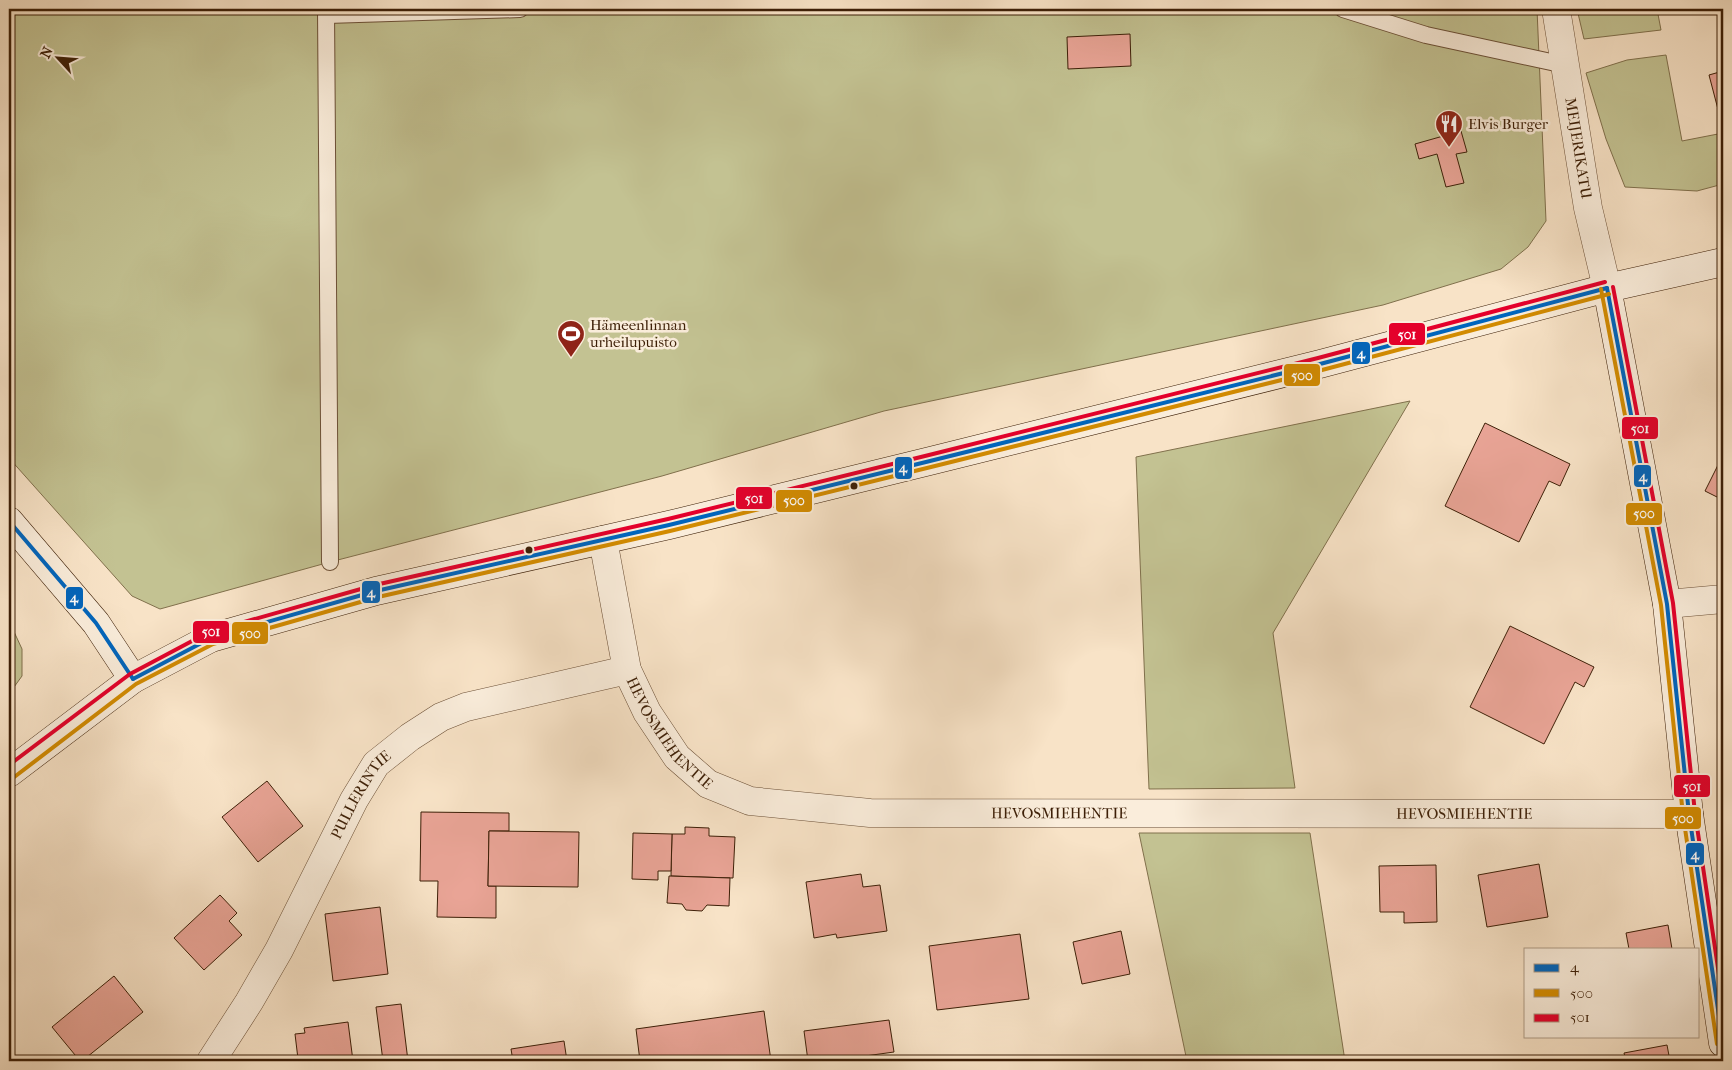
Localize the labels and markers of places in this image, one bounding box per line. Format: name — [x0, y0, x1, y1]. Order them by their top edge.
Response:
restaurant icon: Elvis Burger — [1434, 109, 1464, 148]
place label: Elvis Burger — [1468, 115, 1549, 133]
place label: Hämeenlinnan urheilupuisto — [589, 316, 687, 351]
sports icon: Hämeenlinnan urheilupuisto — [556, 319, 586, 358]
unlabelled marker — [849, 481, 859, 491]
unlabelled marker — [524, 545, 534, 555]

